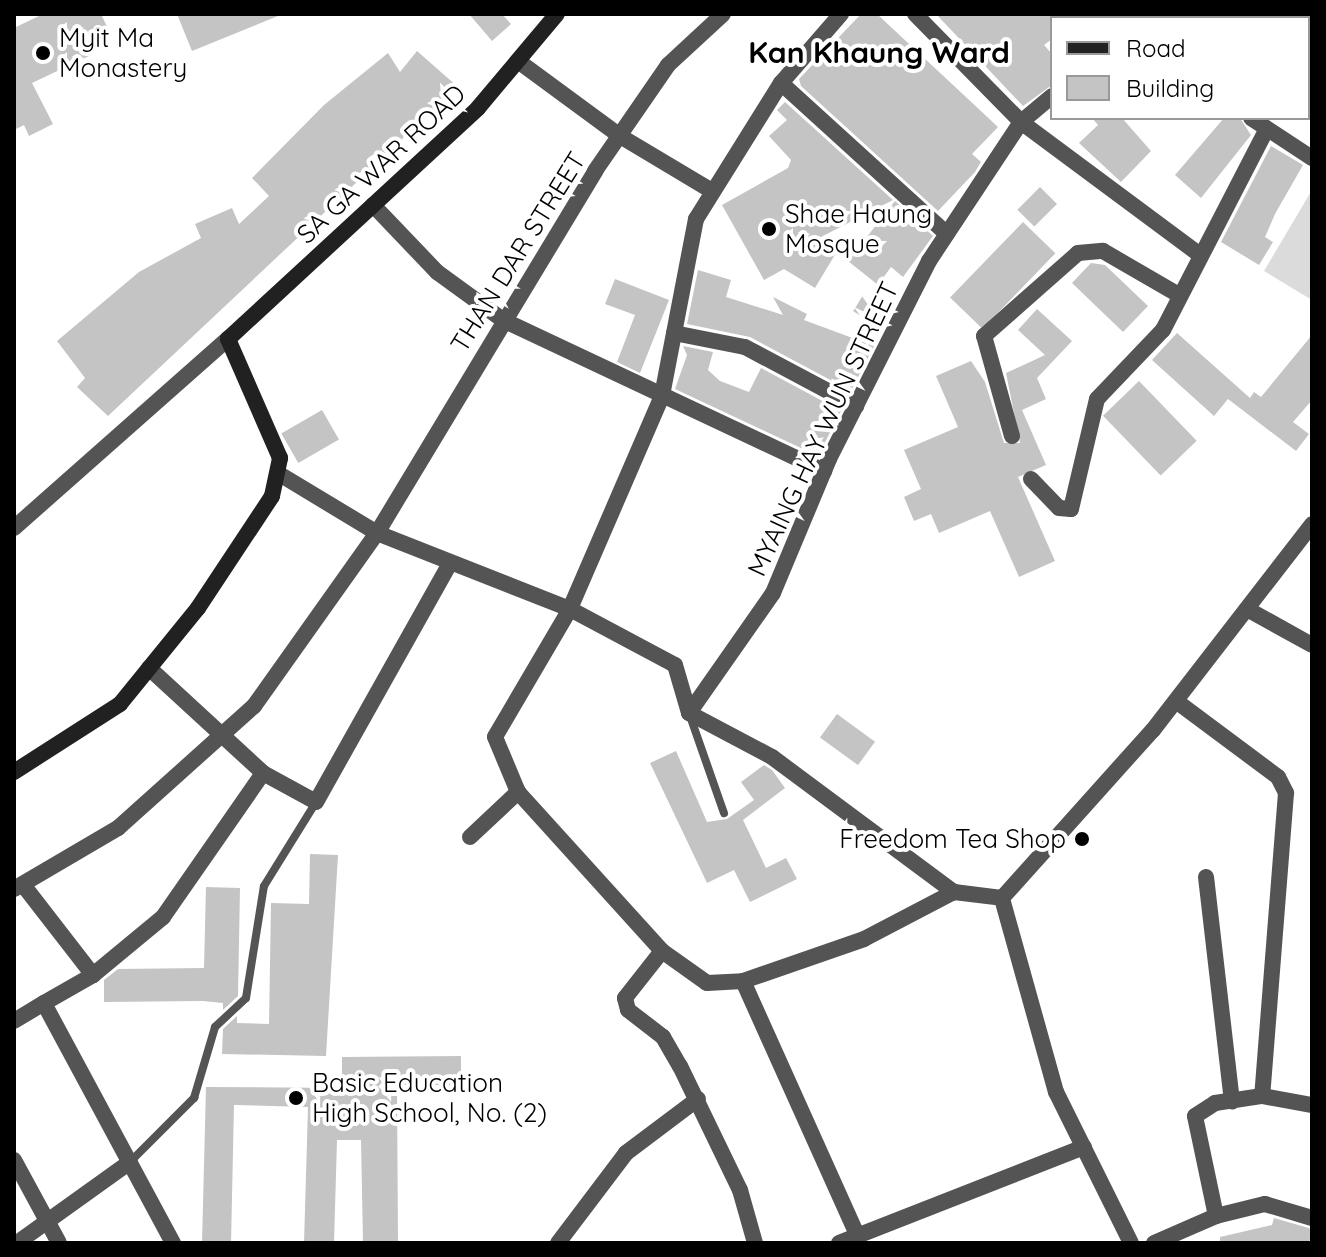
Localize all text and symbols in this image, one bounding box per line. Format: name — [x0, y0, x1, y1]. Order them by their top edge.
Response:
legend — [1050, 16, 1310, 120]
place label: Myit Ma Monastery — [59, 22, 187, 84]
text: Road — [1126, 33, 1186, 63]
district label: Kan Khaung Ward — [748, 34, 1010, 70]
marker: Myit Ma Monastery — [34, 44, 52, 62]
text: Building — [1126, 73, 1214, 103]
street label: SA GA WAR ROAD — [290, 78, 472, 250]
street label: THAN DAR STREET — [444, 146, 592, 358]
place label: Shae Haung Mosque — [785, 198, 932, 260]
marker: Shae Haung Mosque — [760, 220, 778, 238]
street label: MYAING HAY WUN STREET — [741, 277, 905, 581]
place label: Freedom Tea Shop — [839, 823, 1066, 855]
marker: Freedom Tea Shop — [1073, 830, 1091, 848]
place label: Basic Education High School, No. (2) — [312, 1067, 547, 1128]
marker: Basic Education High School, No. (2) — [287, 1089, 305, 1107]

